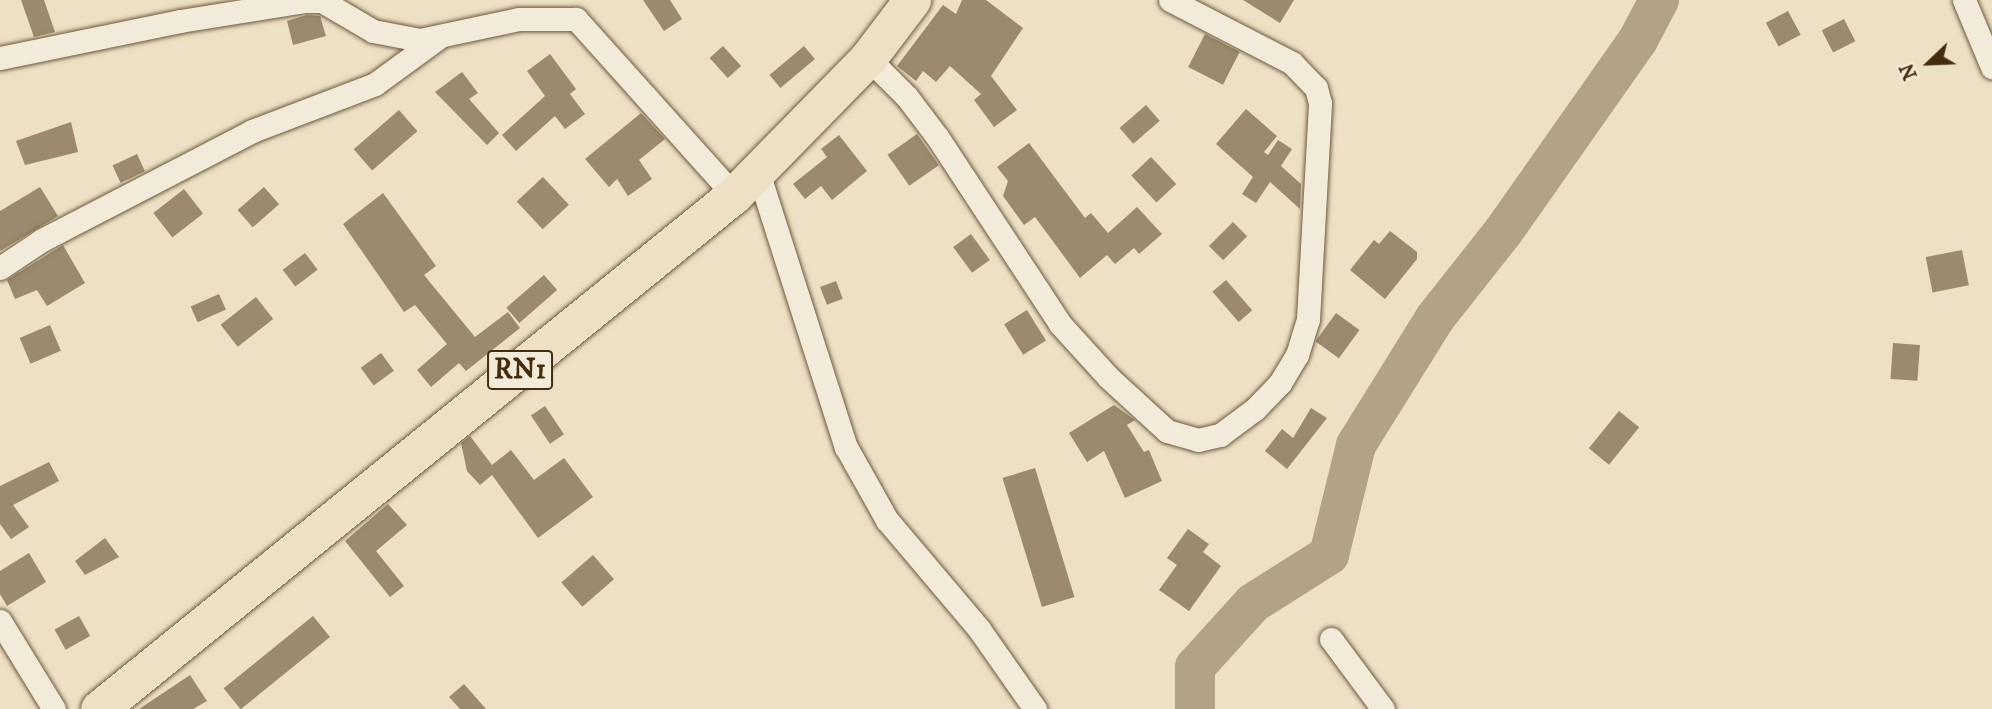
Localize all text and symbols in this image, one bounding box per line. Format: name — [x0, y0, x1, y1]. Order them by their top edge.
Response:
north arrow — [1894, 28, 1964, 98]
text: N — [1896, 60, 1923, 83]
road number: RN1 — [487, 346, 553, 394]

